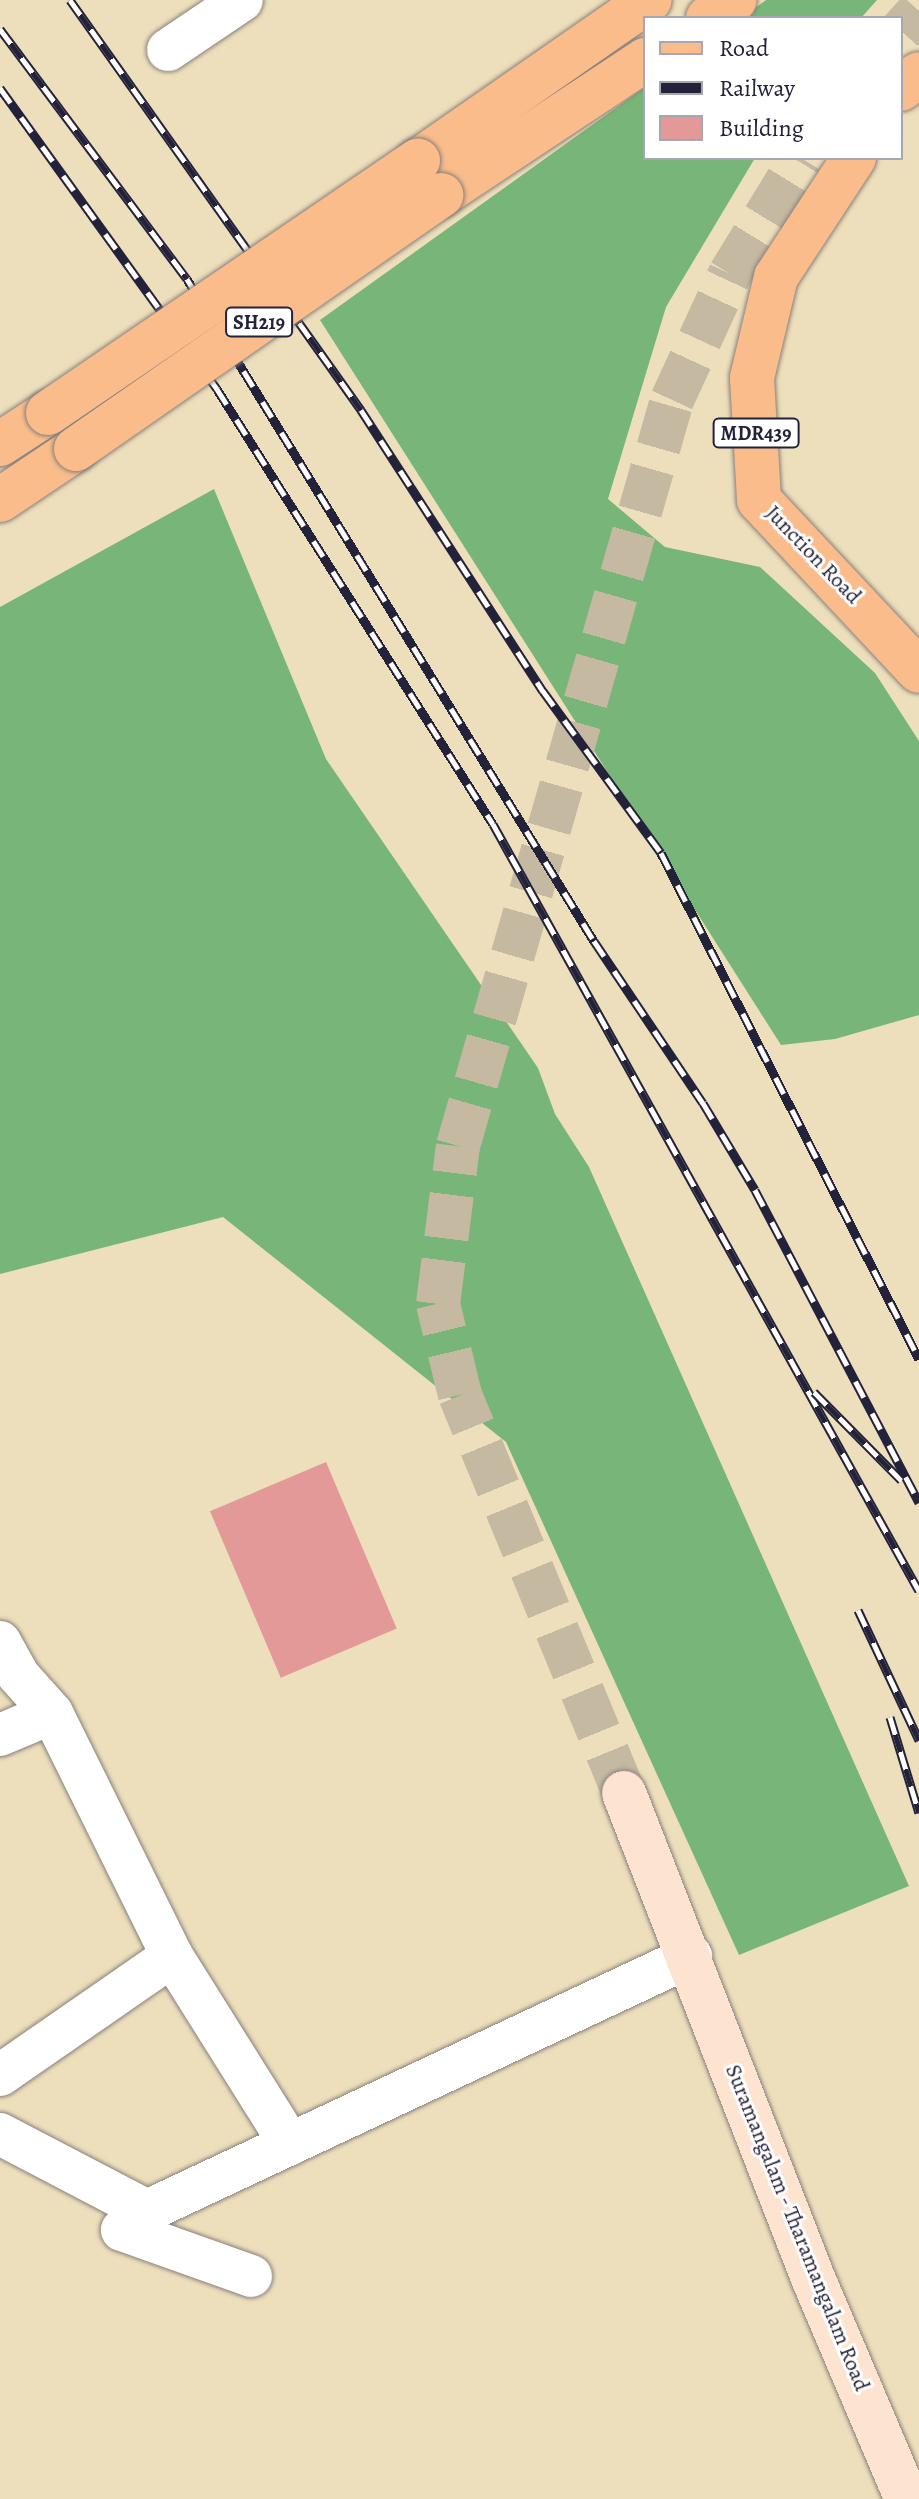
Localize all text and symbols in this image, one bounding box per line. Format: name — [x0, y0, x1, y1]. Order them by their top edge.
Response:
legend — [643, 16, 903, 160]
text: Road — [719, 32, 769, 64]
text: Railway — [719, 72, 795, 104]
text: Building — [719, 112, 804, 144]
road number: SH219 — [225, 306, 293, 338]
road number: MDR439 — [712, 417, 800, 449]
street label: Junction Road — [760, 500, 866, 610]
street label: Suramangalam - Tharamangalam Road — [719, 2060, 875, 2396]

